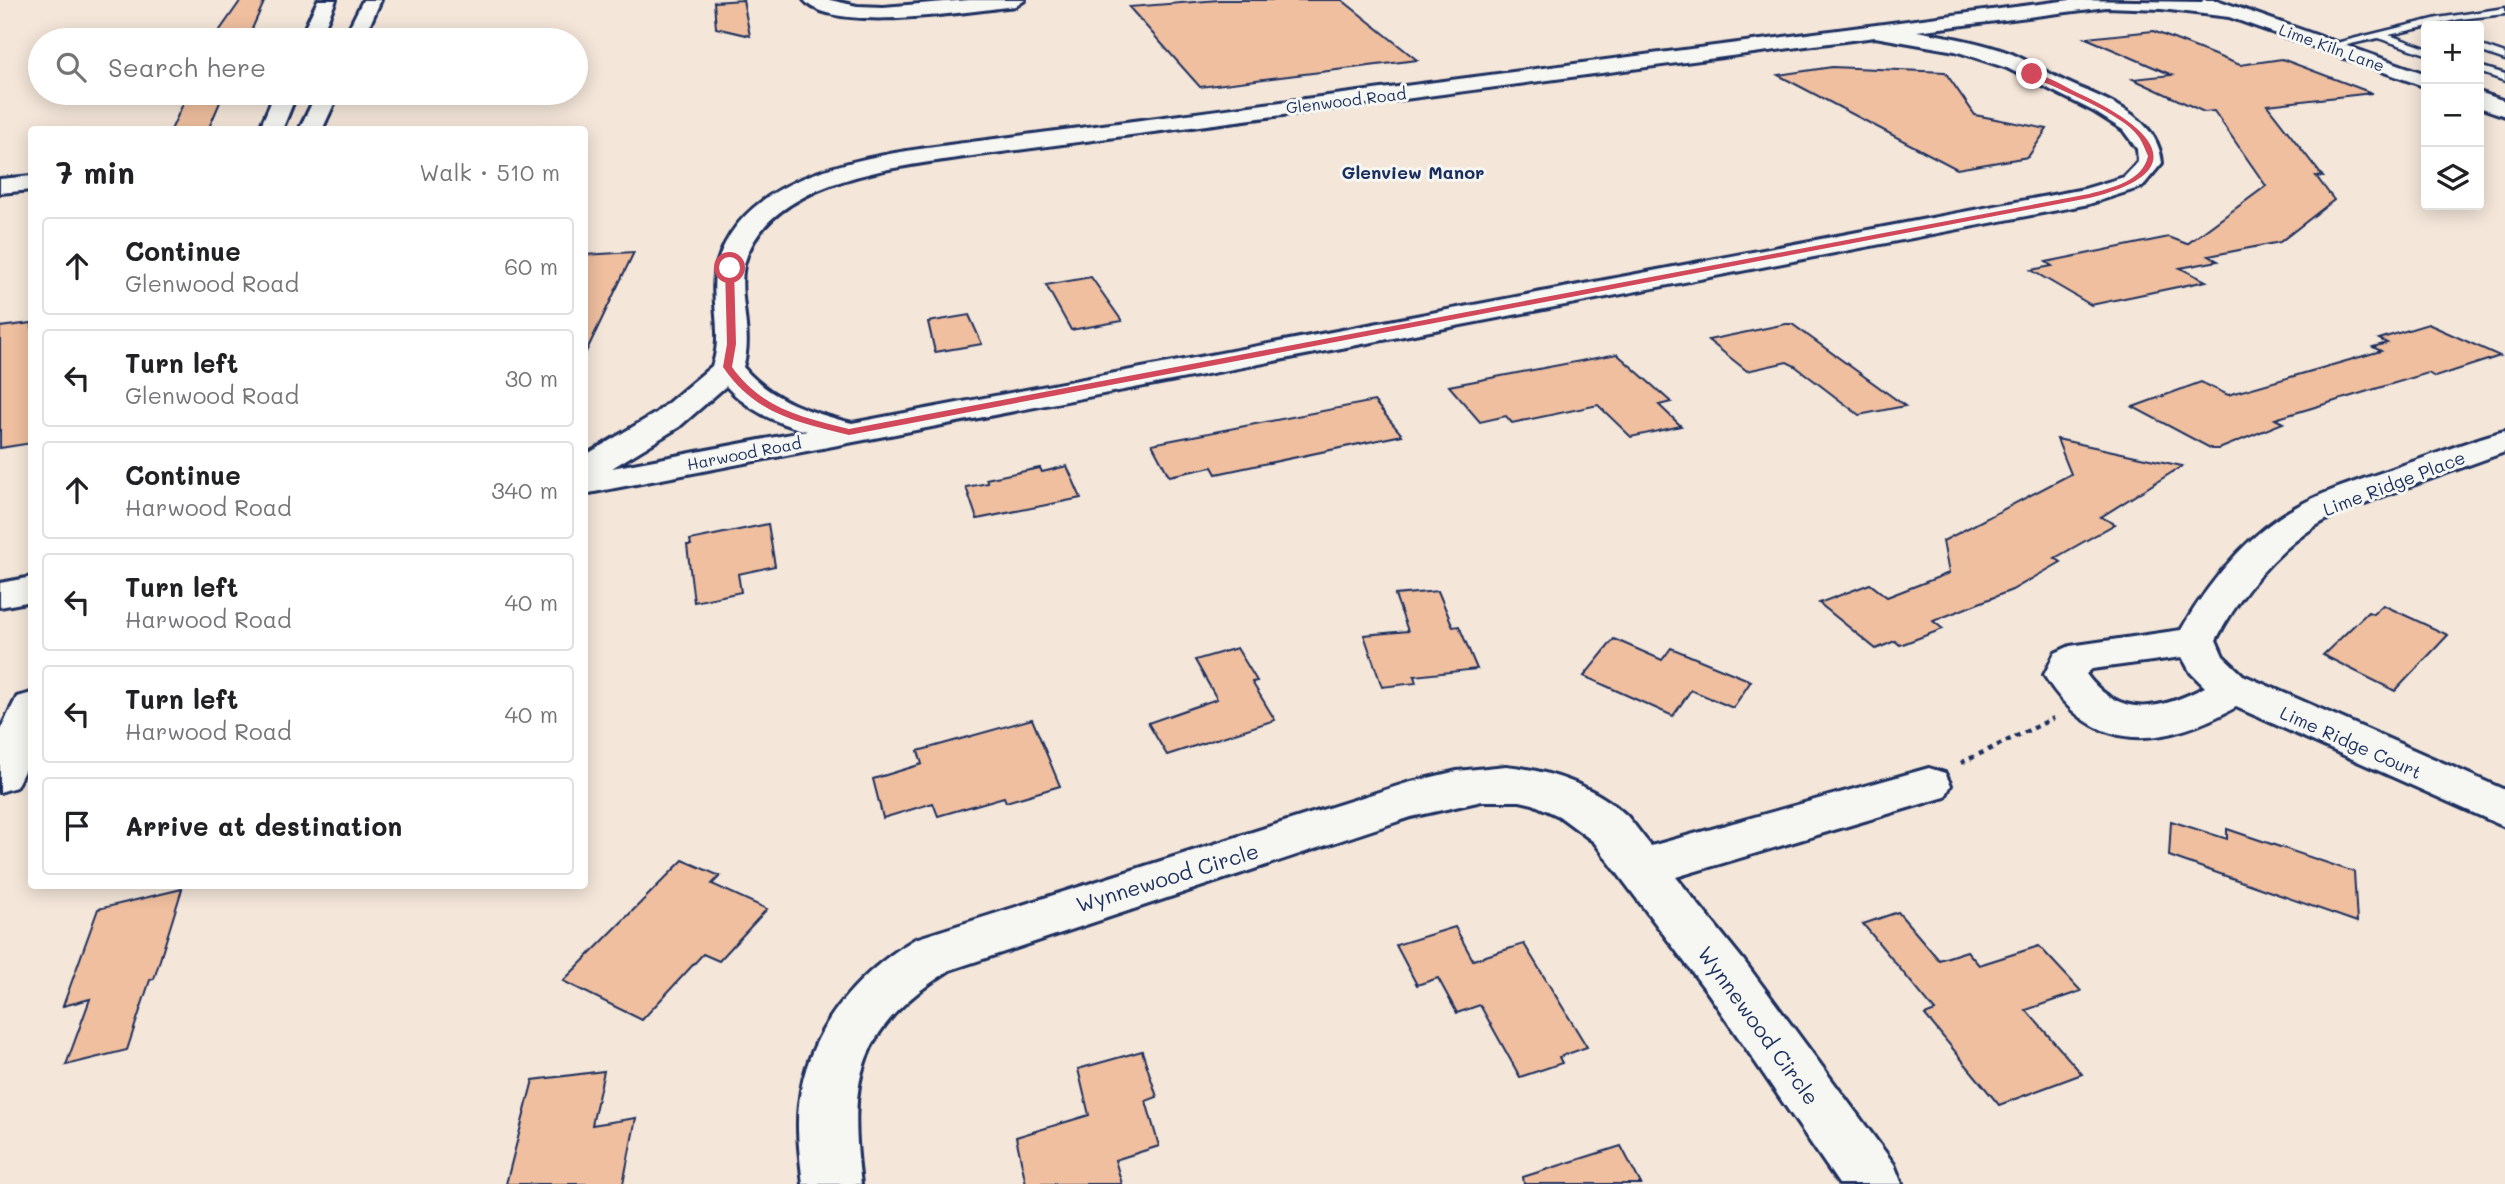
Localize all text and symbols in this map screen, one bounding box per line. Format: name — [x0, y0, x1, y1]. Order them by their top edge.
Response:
street label: Lime Kiln Lane — [2276, 18, 2388, 76]
map controls — [2421, 21, 2484, 210]
button: + — [2421, 21, 2484, 84]
search box — [28, 28, 588, 105]
icon: search — [52, 48, 90, 86]
text: Search here — [108, 50, 266, 84]
route end — [2016, 58, 2047, 89]
street label: Glenwood Road — [1285, 82, 1407, 118]
button: − — [2421, 84, 2484, 147]
button: layers — [2421, 147, 2484, 210]
text: 7 min — [56, 152, 135, 192]
text: Walk · 510 m — [419, 157, 560, 187]
district label: Glenview Manor — [1342, 160, 1484, 184]
text: Continue — [125, 234, 241, 268]
icon: ahead — [58, 247, 96, 285]
text: 60 m — [504, 251, 558, 281]
route start — [714, 252, 745, 283]
text: Glenwood Road — [125, 268, 299, 298]
text: Turn left — [125, 346, 238, 380]
icon: left — [58, 359, 96, 397]
text: 30 m — [505, 363, 558, 393]
text: Glenwood Road — [125, 380, 299, 410]
street label: Harwood Road — [685, 432, 803, 474]
street label: Lime Ridge Place — [2319, 445, 2469, 521]
text: Continue — [125, 458, 241, 492]
icon: ahead — [58, 471, 96, 509]
text: 340 m — [491, 475, 558, 505]
text: Harwood Road — [125, 492, 292, 522]
text: Turn left — [125, 570, 238, 604]
icon: left — [58, 583, 96, 621]
text: 40 m — [505, 587, 558, 617]
text: Harwood Road — [125, 604, 292, 634]
text: Turn left — [125, 682, 238, 716]
icon: left — [58, 695, 96, 733]
text: 40 m — [505, 699, 558, 729]
street label: Lime Ridge Court — [2277, 700, 2425, 784]
text: Harwood Road — [125, 716, 292, 746]
icon: arrive — [58, 807, 96, 845]
text: Arrive at destination — [125, 809, 402, 843]
street label: Wynnewood Circle — [1072, 836, 1262, 918]
street label: Wynnewood Circle — [1692, 940, 1826, 1110]

